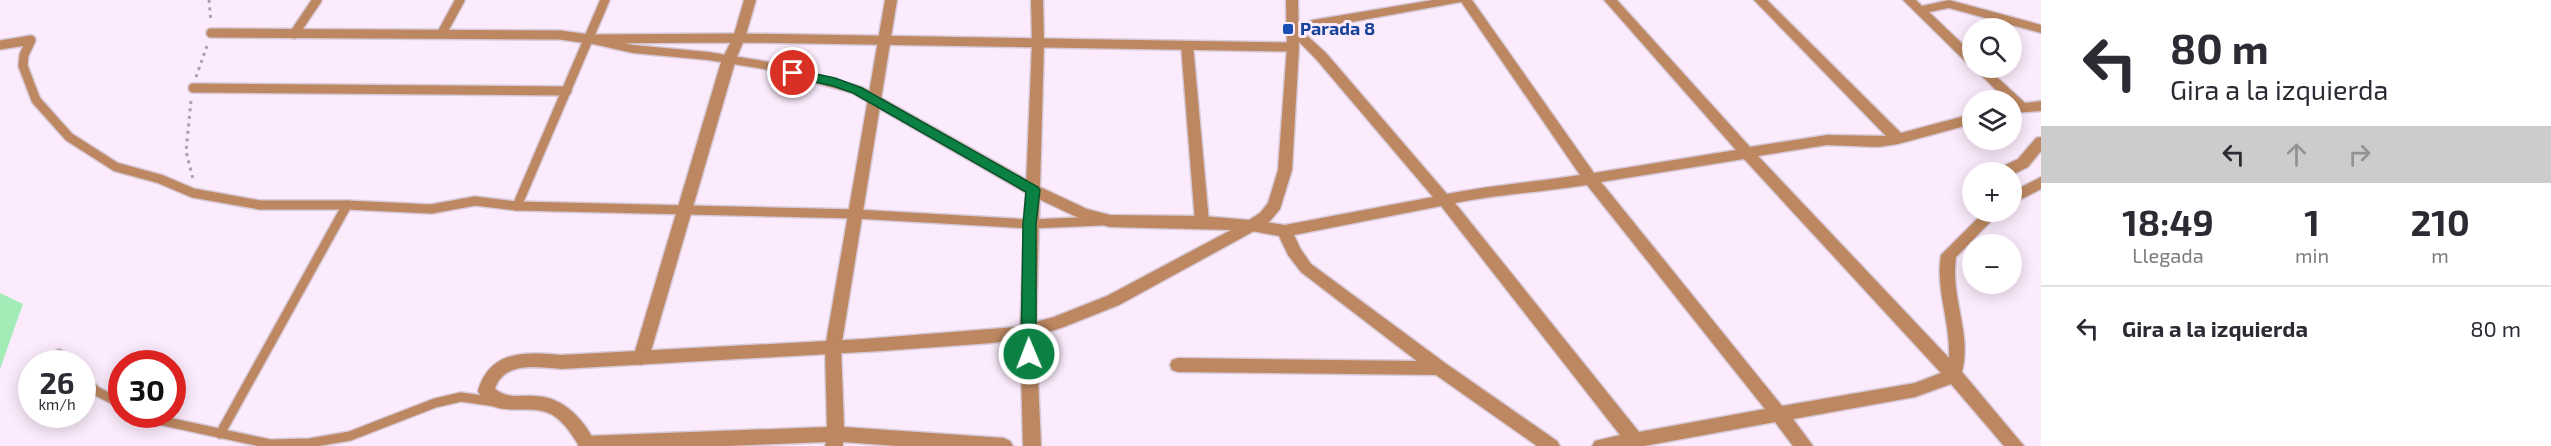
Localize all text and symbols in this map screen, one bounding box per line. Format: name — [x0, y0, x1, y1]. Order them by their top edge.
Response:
place label: Parada 8 — [1300, 17, 1375, 39]
map controls — [1962, 18, 2022, 294]
button: search — [1962, 18, 2022, 78]
marker: Parada 8 — [1281, 22, 1295, 36]
text: 80 m — [2170, 22, 2269, 72]
icon: left — [2071, 24, 2149, 102]
pin — [767, 47, 818, 98]
icon: arrive — [776, 56, 809, 89]
text: Gira a la izquierda — [2170, 73, 2388, 105]
button: layers — [1962, 90, 2022, 150]
icon: left — [2217, 138, 2250, 171]
icon: ahead — [2280, 138, 2313, 171]
icon: right — [2343, 138, 2376, 171]
button: + — [1962, 162, 2022, 222]
text: 18:49 — [2122, 200, 2214, 243]
text: 1 — [2304, 200, 2320, 243]
text: 210 — [2410, 200, 2470, 243]
button: − — [1962, 234, 2022, 294]
text: Llegada — [2132, 243, 2204, 267]
text: min — [2295, 243, 2329, 267]
text: m — [2431, 243, 2449, 267]
icon: left — [2071, 312, 2104, 345]
text: Gira a la izquierda — [2122, 315, 2308, 341]
text: 80 m — [2470, 315, 2521, 341]
position arrow — [997, 322, 1061, 386]
speed limit sign: 30 — [108, 350, 186, 428]
text: 26 — [39, 364, 75, 400]
text: km/h — [38, 395, 76, 413]

